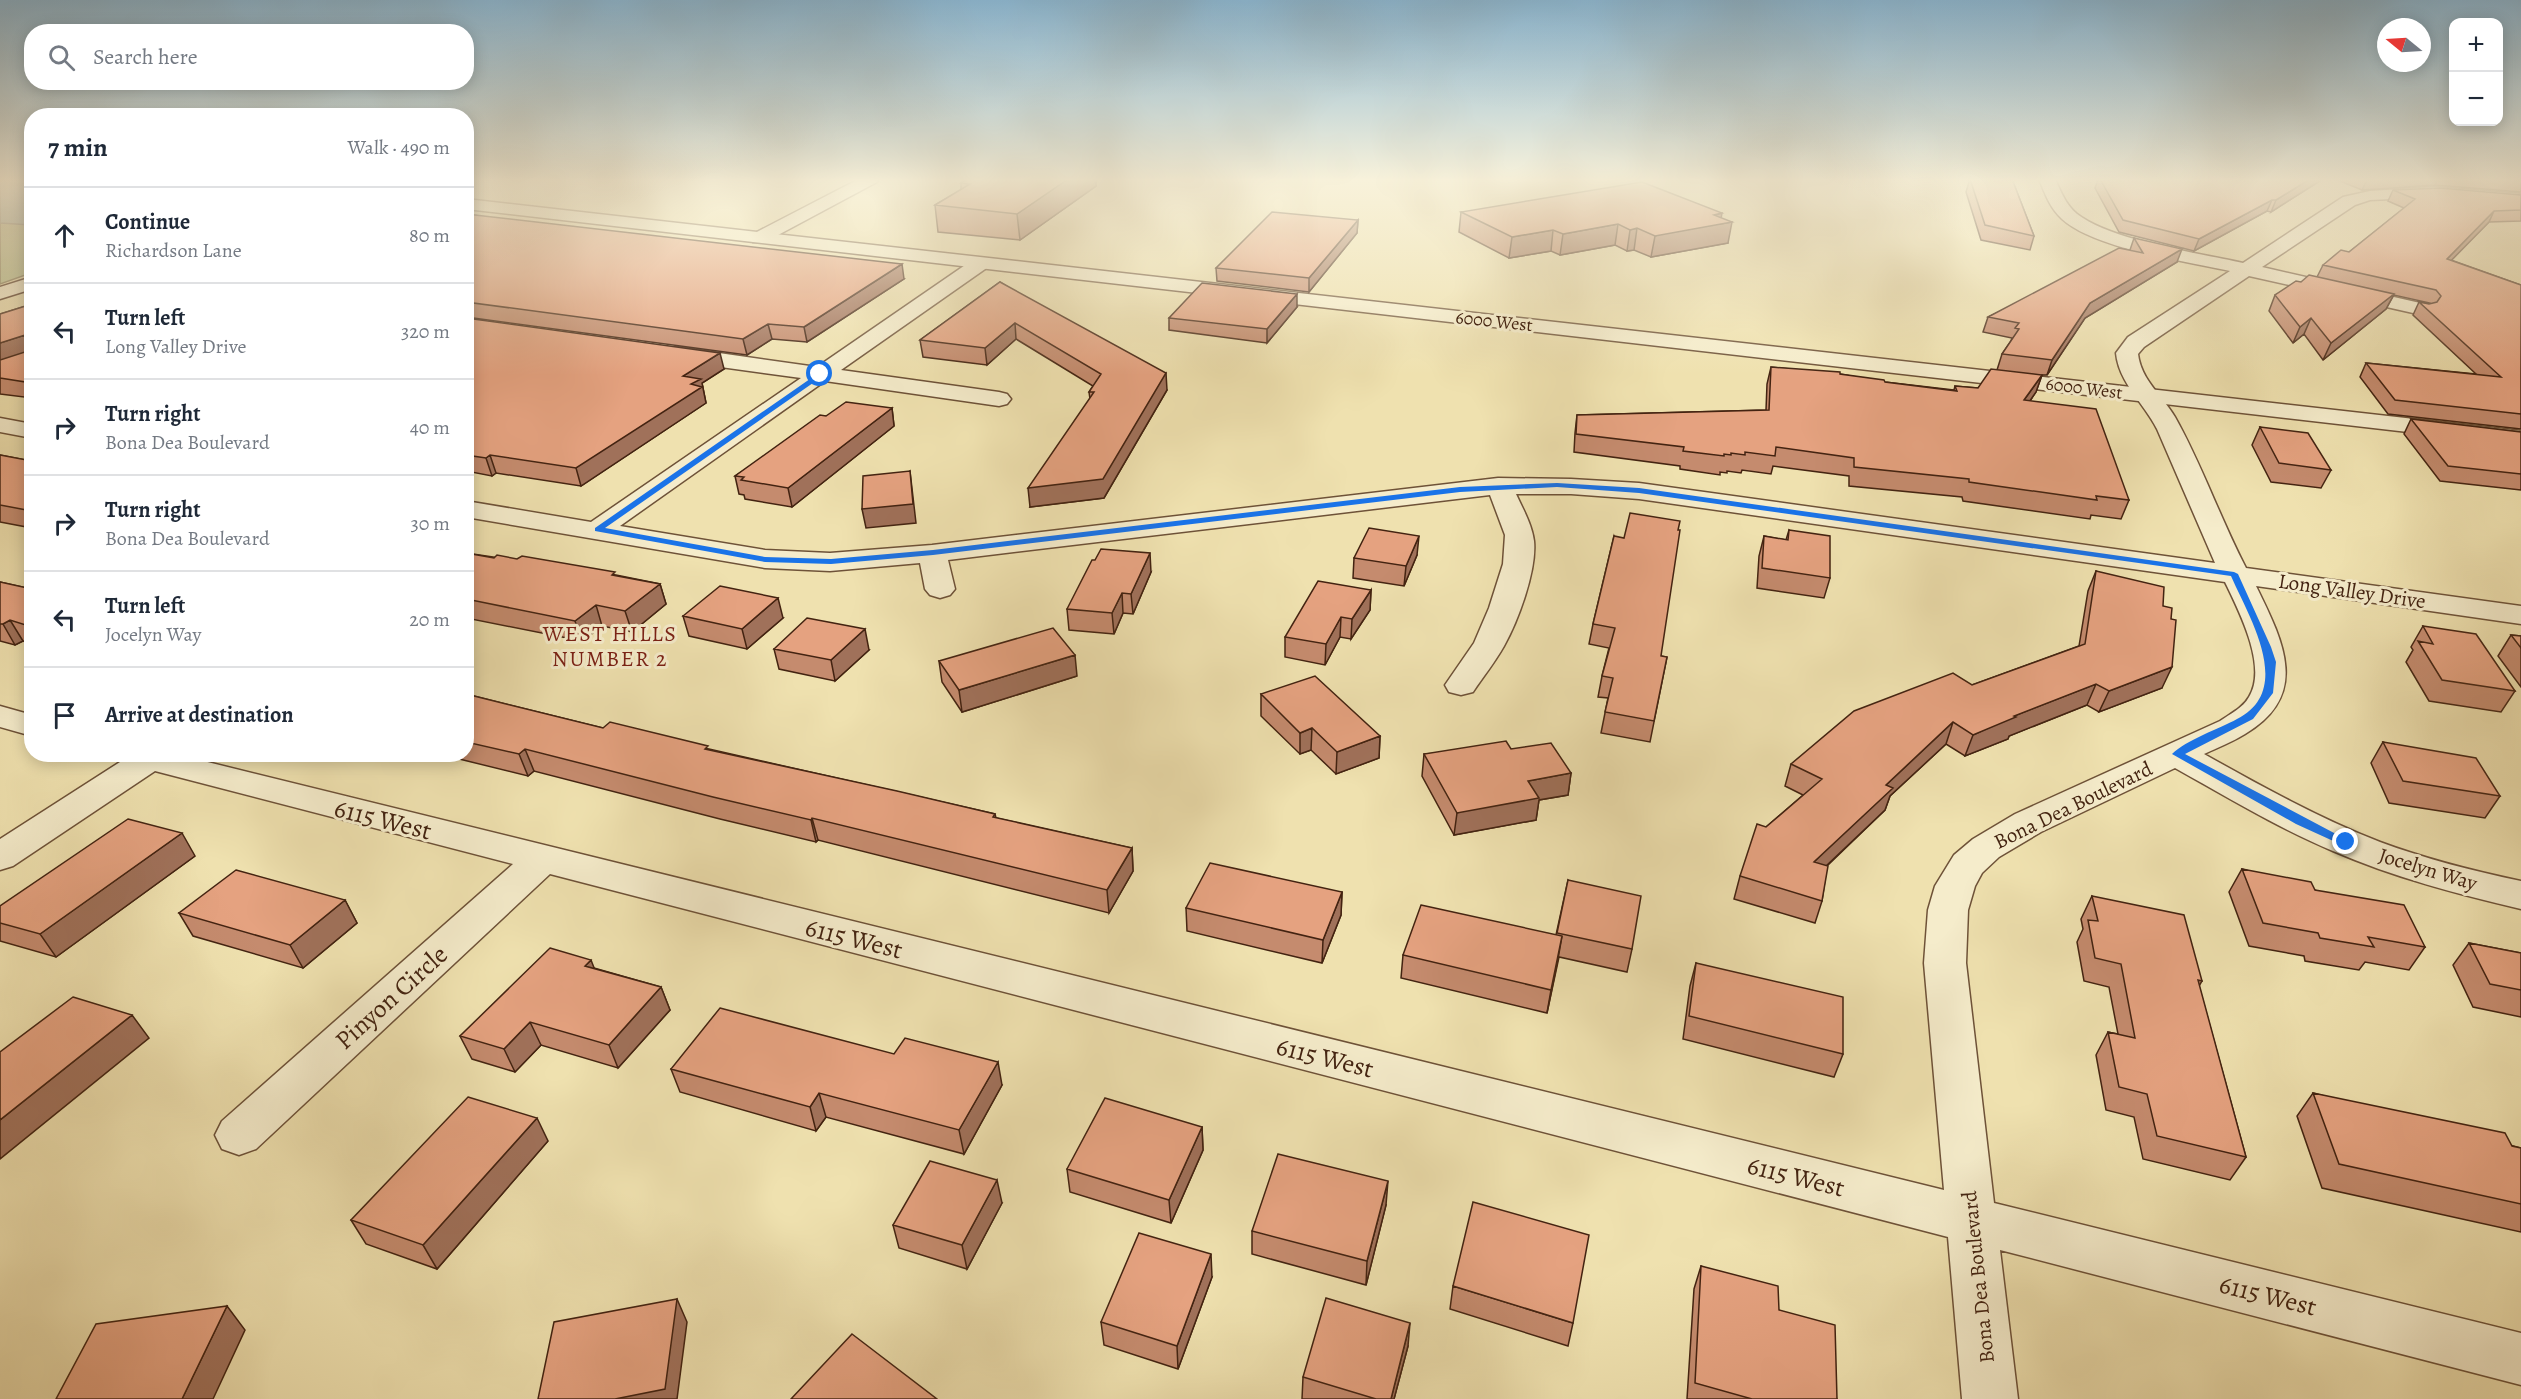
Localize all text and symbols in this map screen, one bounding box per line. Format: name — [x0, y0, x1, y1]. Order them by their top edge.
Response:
north arrow — [2377, 18, 2431, 72]
map controls — [2449, 18, 2503, 126]
button: + — [2449, 18, 2503, 72]
search box — [24, 24, 474, 90]
icon: search — [45, 41, 78, 74]
text: Search here — [93, 42, 198, 72]
button: − — [2449, 72, 2503, 126]
text: 7 min — [48, 130, 108, 165]
text: Walk · 490 m — [348, 134, 450, 161]
text: Continue — [105, 207, 190, 237]
icon: ahead — [48, 219, 81, 252]
text: 80 m — [409, 222, 450, 249]
text: Richardson Lane — [105, 237, 242, 264]
text: Turn left — [105, 303, 185, 333]
street label: 6000 West — [1454, 305, 1534, 337]
icon: left — [48, 315, 81, 348]
text: 320 m — [401, 318, 450, 345]
text: Long Valley Drive — [105, 333, 246, 360]
route start — [806, 360, 832, 386]
street label: 6000 West — [2044, 371, 2124, 405]
text: Turn right — [105, 399, 201, 429]
icon: right — [48, 411, 81, 444]
text: 40 m — [410, 414, 450, 441]
text: Bona Dea Boulevard — [105, 429, 270, 456]
text: Turn right — [105, 495, 201, 525]
icon: right — [48, 507, 81, 540]
text: 30 m — [410, 510, 450, 537]
text: Bona Dea Boulevard — [105, 525, 270, 552]
street label: Long Valley Drive — [2277, 567, 2427, 615]
text: Turn left — [105, 591, 185, 621]
icon: left — [48, 603, 81, 636]
text: 20 m — [409, 606, 450, 633]
district label: WEST HILLS NUMBER 2 — [542, 619, 677, 674]
text: Jocelyn Way — [105, 621, 201, 648]
icon: arrive — [48, 699, 81, 732]
text: Arrive at destination — [105, 700, 294, 730]
street label: Bona Dea Boulevard — [1989, 754, 2158, 855]
street label: 6115 West — [331, 791, 436, 849]
route end — [2332, 828, 2358, 854]
street label: Jocelyn Way — [2375, 841, 2481, 897]
street label: 6115 West — [802, 910, 907, 968]
street label: Pinyon Circle — [327, 937, 455, 1057]
street label: 6115 West — [1273, 1029, 1378, 1087]
street label: 6115 West — [1744, 1148, 1849, 1206]
street label: Bona Dea Boulevard — [1955, 1189, 2001, 1364]
street label: 6115 West — [2216, 1267, 2321, 1325]

